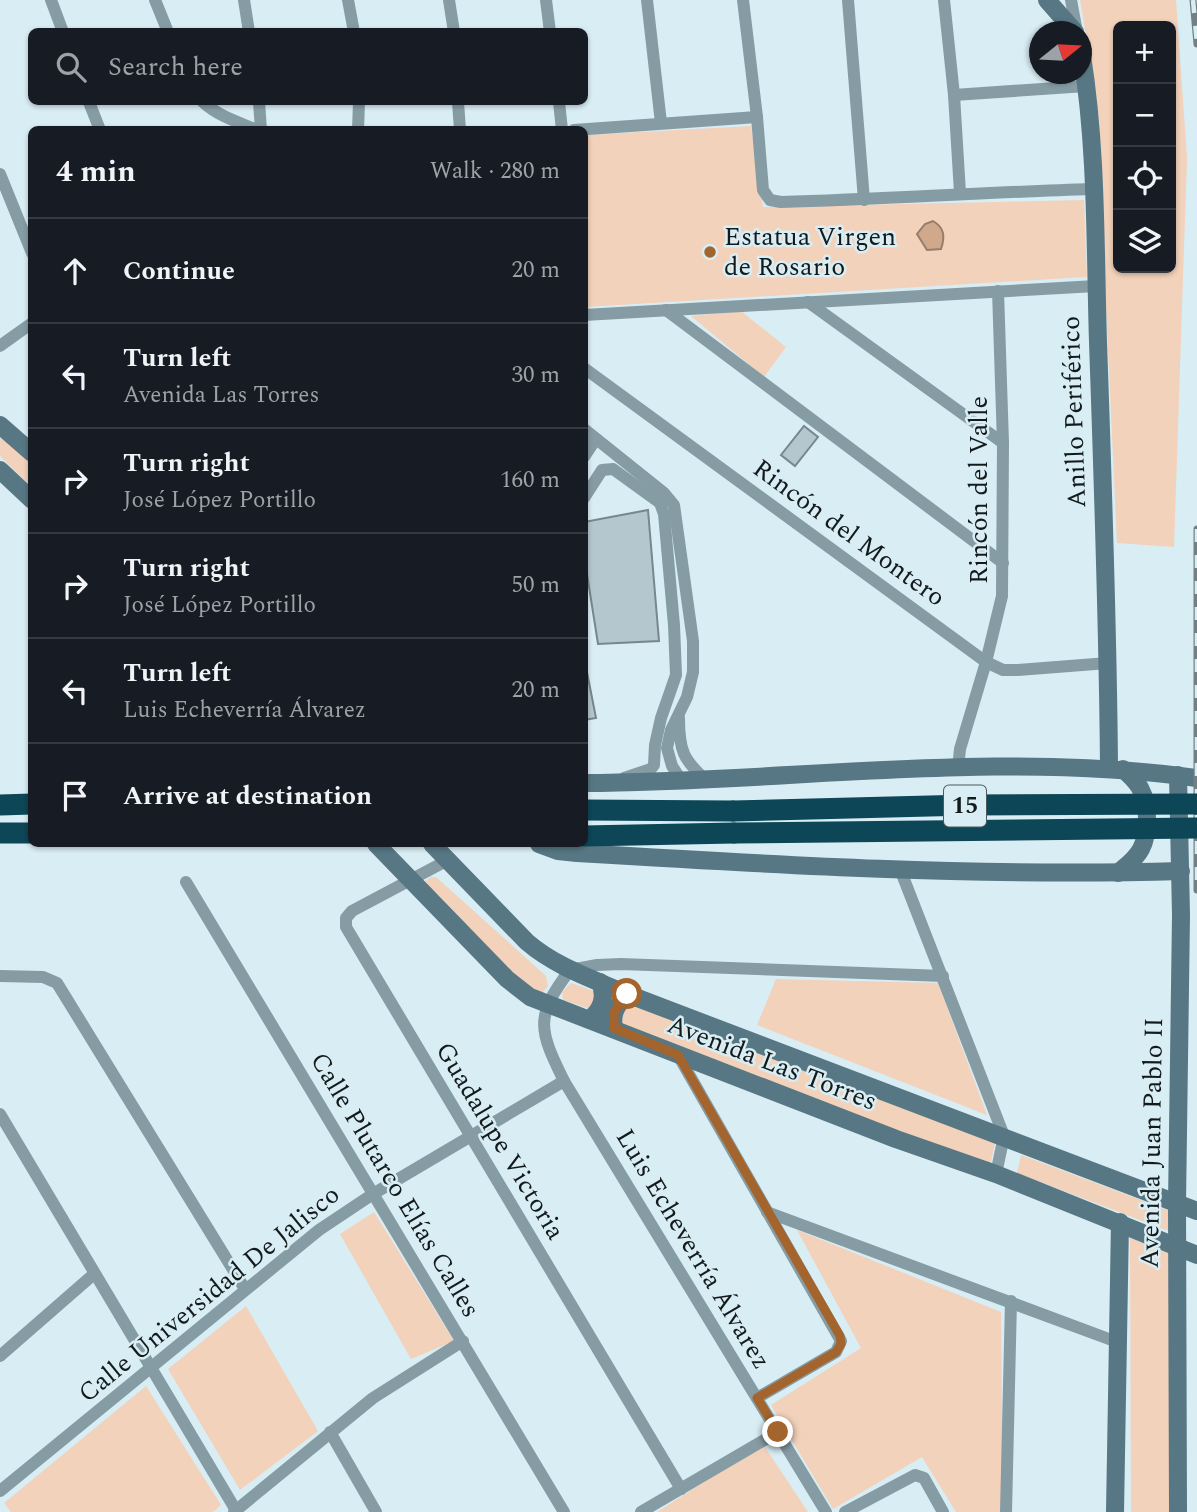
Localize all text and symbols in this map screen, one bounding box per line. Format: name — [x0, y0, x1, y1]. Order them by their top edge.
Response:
north arrow — [1029, 21, 1092, 84]
map controls — [1113, 21, 1176, 273]
button: + — [1113, 21, 1176, 84]
search box — [28, 28, 588, 105]
text: Search here — [108, 47, 243, 87]
icon: search — [52, 48, 90, 86]
button: − — [1113, 84, 1176, 147]
button: locate — [1113, 147, 1176, 210]
text: 4 min — [56, 149, 136, 195]
text: Walk · 280 m — [430, 154, 560, 189]
button: layers — [1113, 210, 1176, 273]
place label: Estatua Virgen de Rosario — [724, 217, 896, 287]
marker: Estatua Virgen de Rosario — [702, 244, 718, 260]
text: Continue — [123, 251, 235, 291]
icon: ahead — [56, 252, 94, 290]
text: 20 m — [511, 253, 560, 288]
street label: Anillo Periférico — [1051, 315, 1097, 509]
text: Turn left — [123, 338, 231, 378]
icon: left — [56, 357, 94, 395]
text: 30 m — [511, 358, 560, 393]
text: Avenida Las Torres — [123, 378, 319, 413]
street label: Rincón del Valle — [959, 396, 999, 584]
text: Turn right — [123, 443, 250, 483]
street label: Rincón del Montero — [744, 449, 954, 617]
icon: right — [56, 462, 94, 500]
text: 160 m — [500, 463, 560, 498]
text: José López Portillo — [123, 483, 316, 518]
text: Turn right — [123, 548, 250, 588]
icon: right — [56, 567, 94, 605]
text: 50 m — [511, 568, 560, 603]
text: José López Portillo — [123, 588, 316, 623]
text: Turn left — [123, 653, 231, 693]
icon: left — [56, 672, 94, 710]
text: 20 m — [511, 673, 560, 708]
text: Luis Echeverría Álvarez — [123, 693, 366, 728]
text: Arrive at destination — [123, 776, 372, 816]
icon: arrive — [56, 777, 94, 815]
road number: 15 — [944, 786, 986, 826]
route start — [611, 978, 642, 1009]
street label: Avenida Las Torres — [661, 1005, 883, 1121]
street label: Avenida Juan Pablo II — [1130, 1017, 1174, 1269]
street label: Guadalupe Victoria — [425, 1034, 575, 1248]
street label: Calle Plutarco Elías Calles — [300, 1045, 490, 1325]
street label: Luis Echeverría Álvarez — [605, 1121, 781, 1377]
street label: Calle Universidad De Jalisco — [69, 1175, 349, 1413]
route end — [762, 1416, 793, 1447]

